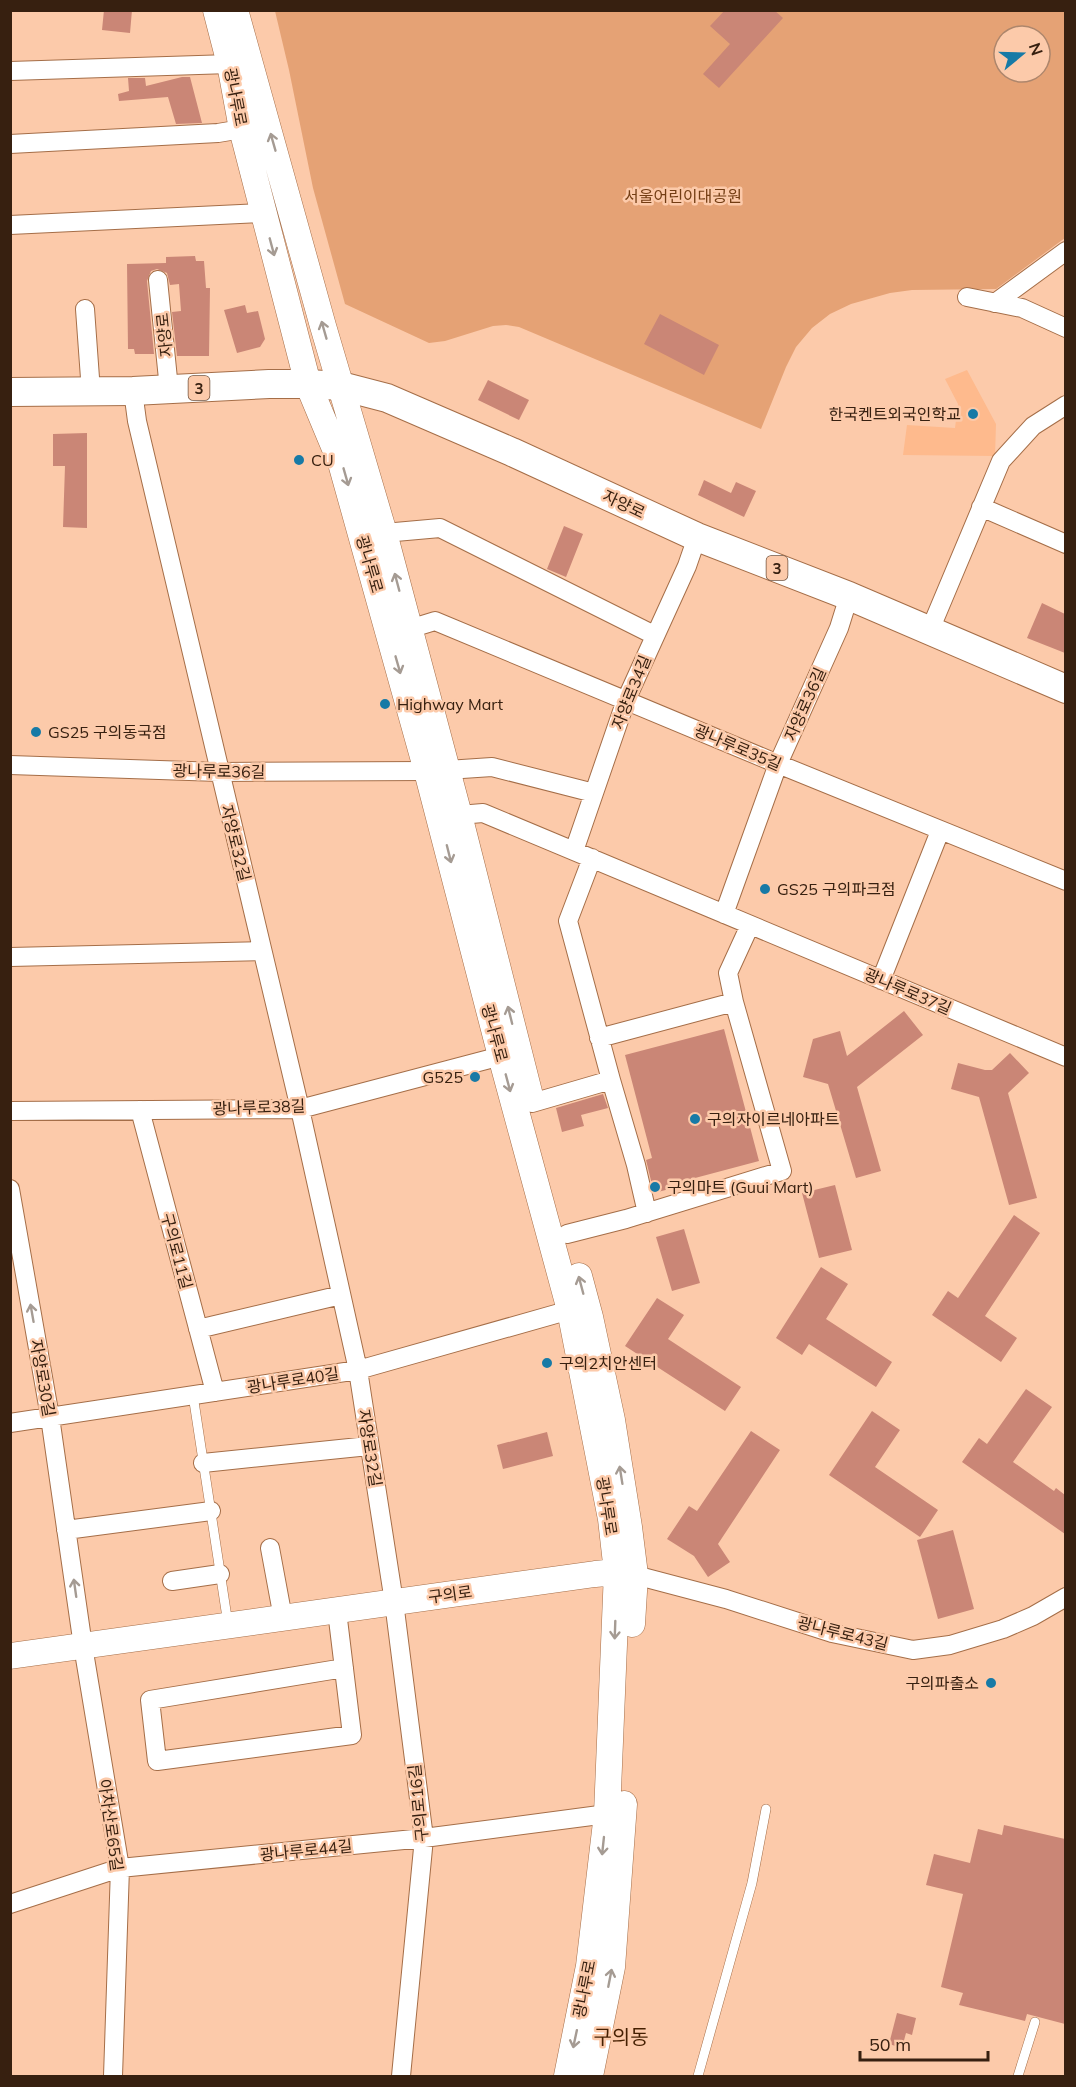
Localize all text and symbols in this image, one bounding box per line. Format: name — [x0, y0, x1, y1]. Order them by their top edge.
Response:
north arrow — [992, 24, 1052, 84]
text: N — [1025, 40, 1048, 58]
street label: 광나루로 — [221, 66, 251, 128]
one-way arrow — [267, 133, 278, 152]
park label: 서울어린이대공원 — [624, 186, 742, 206]
one-way arrow — [267, 237, 278, 256]
street label: 자양로 — [152, 312, 176, 358]
one-way arrow — [318, 321, 330, 340]
road number: 3 — [188, 376, 210, 400]
place label: 한국켄트외국인학교 — [829, 404, 961, 424]
marker: 한국켄트외국인학교 — [966, 407, 980, 421]
place label: CU — [311, 450, 334, 470]
marker: CU — [292, 453, 306, 467]
one-way arrow — [340, 468, 352, 487]
street label: 자양로 — [600, 486, 648, 523]
street label: 광나루로 — [352, 533, 388, 595]
road number: 3 — [766, 556, 788, 580]
one-way arrow — [391, 573, 402, 592]
street label: 자양로34길 — [607, 652, 655, 732]
one-way arrow — [393, 655, 404, 674]
street label: 자양로36길 — [780, 664, 830, 744]
place label: Highway Mart — [397, 694, 504, 714]
marker: Highway Mart — [378, 697, 392, 711]
street label: 광나루로35길 — [691, 720, 785, 774]
place label: GS25 구의동국점 — [48, 722, 167, 742]
marker: GS25 구의동국점 — [29, 725, 43, 739]
street label: 광나루로36길 — [172, 760, 266, 782]
street label: 자양로32길 — [217, 803, 255, 883]
one-way arrow — [443, 844, 455, 863]
place label: GS25 구의파크점 — [777, 879, 896, 899]
marker: GS25 구의파크점 — [758, 882, 772, 896]
street label: 광나루로37길 — [861, 964, 955, 1018]
street label: 광나루로 — [478, 1002, 512, 1064]
one-way arrow — [503, 1006, 515, 1025]
place label: G525 — [423, 1067, 463, 1087]
marker: G525 — [468, 1070, 482, 1084]
one-way arrow — [503, 1073, 514, 1092]
street label: 광나루로38길 — [212, 1095, 306, 1119]
place label: 구의자이르네아파트 — [707, 1109, 839, 1129]
marker: 구의자이르네아파트 — [688, 1112, 702, 1126]
place label: 구의마트 (Guui Mart) — [667, 1177, 814, 1197]
marker: 구의마트 (Guui Mart) — [648, 1180, 662, 1194]
street label: 구의로11길 — [157, 1211, 197, 1291]
one-way arrow — [575, 1275, 586, 1294]
one-way arrow — [26, 1303, 37, 1323]
street label: 자양로30길 — [26, 1338, 60, 1418]
place label: 구의2치안센터 — [559, 1353, 657, 1373]
marker: 구의2치안센터 — [540, 1356, 554, 1370]
street label: 광나루로40길 — [246, 1363, 340, 1397]
street label: 자양로32길 — [354, 1408, 386, 1488]
one-way arrow — [615, 1466, 626, 1486]
street label: 광나루로 — [593, 1475, 622, 1537]
one-way arrow — [69, 1579, 80, 1599]
street label: 구의로 — [427, 1581, 474, 1607]
street label: 광나루로43길 — [796, 1612, 890, 1654]
one-way arrow — [609, 1620, 620, 1640]
place label: 구의파출소 — [905, 1673, 979, 1693]
marker: 구의파출소 — [984, 1676, 998, 1690]
street label: 구의로16길 — [404, 1763, 432, 1843]
street label: 아차산로65길 — [95, 1778, 127, 1872]
street label: 광나루로44길 — [259, 1835, 353, 1865]
one-way arrow — [597, 1835, 608, 1855]
street label: 광나루로 — [569, 1958, 599, 2020]
one-way arrow — [605, 1969, 616, 1988]
district label: 구의동 — [593, 2024, 649, 2049]
scale bar — [860, 2024, 988, 2062]
one-way arrow — [569, 2028, 580, 2048]
text: 50 m — [869, 2033, 911, 2056]

